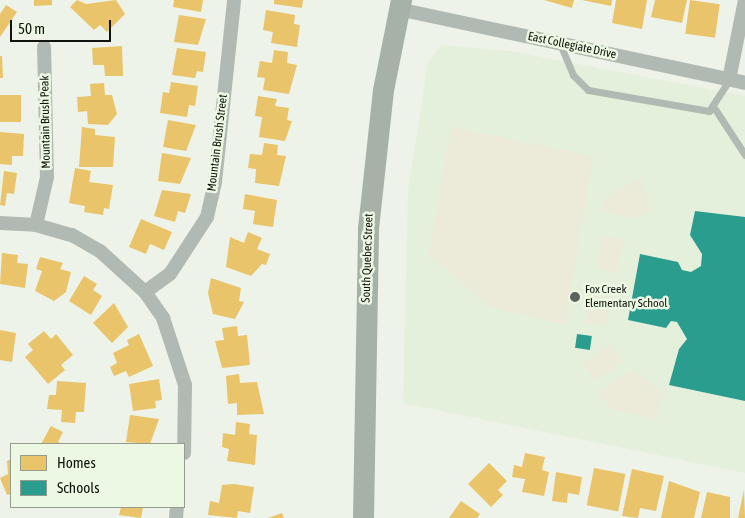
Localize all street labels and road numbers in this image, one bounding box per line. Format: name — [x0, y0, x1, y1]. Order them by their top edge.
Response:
street label: East Collegiate Drive — [526, 30, 618, 62]
street label: Mountain Brush Peak — [38, 75, 54, 169]
street label: Mountain Brush Street — [205, 94, 231, 192]
street label: South Quebec Street — [359, 213, 377, 303]

